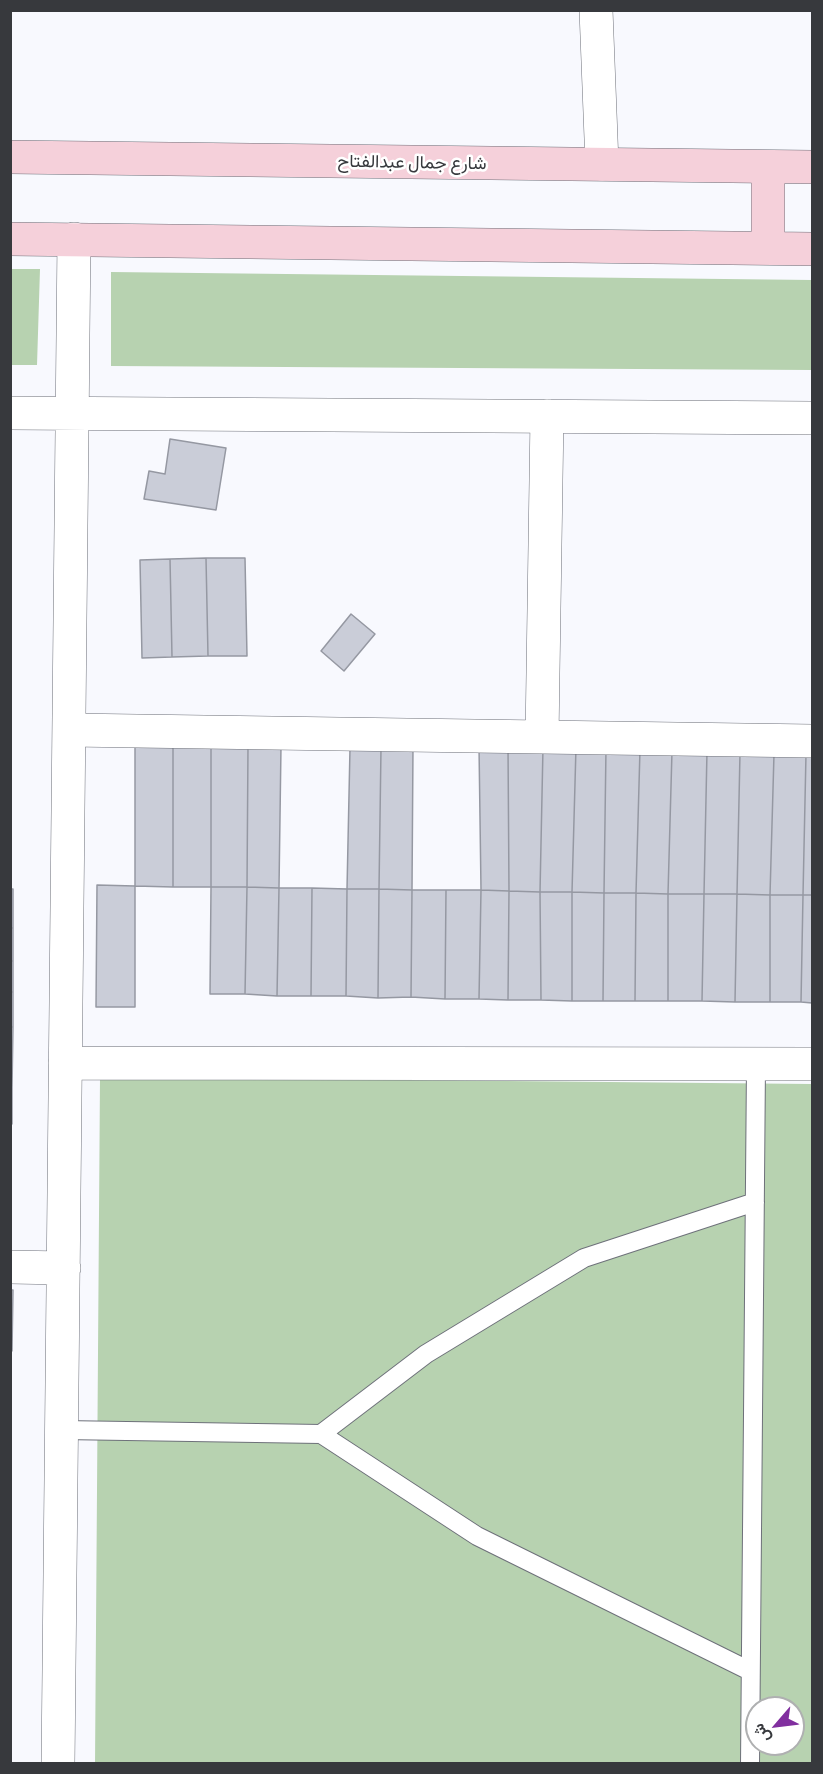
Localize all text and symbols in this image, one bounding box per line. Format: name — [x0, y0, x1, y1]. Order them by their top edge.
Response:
street label: شارع جمال عبدالفتاح — [337, 150, 487, 174]
north arrow — [745, 1696, 805, 1756]
text: ش — [748, 1721, 773, 1747]

